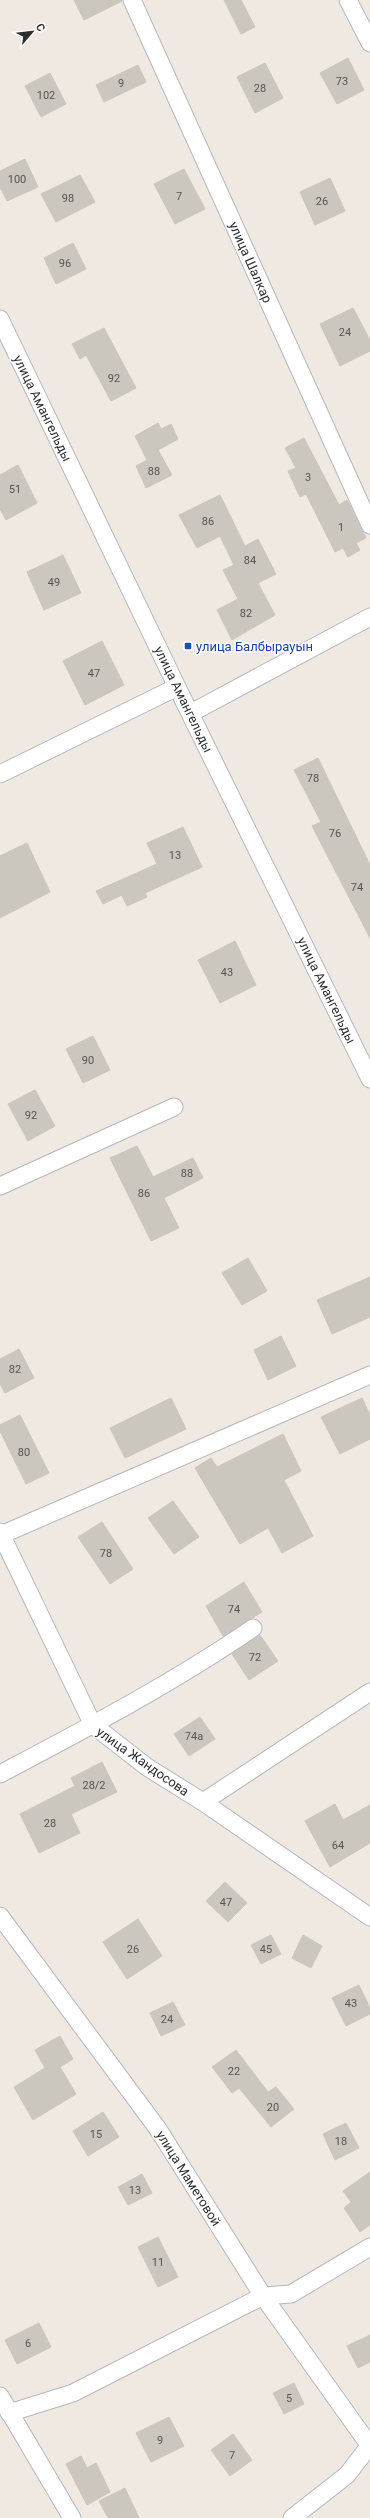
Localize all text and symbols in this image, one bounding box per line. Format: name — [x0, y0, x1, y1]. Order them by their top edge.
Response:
north arrow — [12, 12, 52, 52]
text: С — [33, 21, 48, 34]
house number: 73 — [336, 75, 348, 88]
house number: 9 — [118, 77, 124, 90]
house number: 28 — [254, 82, 266, 95]
house number: 102 — [37, 89, 55, 102]
house number: 100 — [8, 173, 26, 186]
house number: 7 — [176, 190, 182, 203]
house number: 98 — [62, 192, 74, 205]
house number: 26 — [316, 195, 328, 208]
street label: улица Шалкар — [226, 219, 275, 305]
house number: 96 — [59, 257, 71, 270]
house number: 24 — [339, 326, 351, 339]
street label: улица Амангельды — [10, 353, 75, 464]
house number: 92 — [108, 372, 120, 385]
house number: 88 — [148, 465, 160, 478]
house number: 3 — [305, 471, 311, 484]
house number: 51 — [9, 483, 21, 496]
house number: 86 — [202, 515, 214, 528]
house number: 1 — [338, 521, 344, 534]
house number: 84 — [244, 554, 256, 567]
house number: 49 — [48, 576, 60, 589]
house number: 82 — [240, 607, 252, 620]
place label: улица Балбырауын — [196, 639, 313, 654]
marker: улица Балбырауын — [183, 641, 193, 651]
street label: улица Амангельды — [151, 644, 216, 755]
house number: 47 — [88, 667, 100, 680]
house number: 78 — [307, 772, 319, 785]
house number: 76 — [329, 827, 341, 840]
house number: 13 — [169, 849, 181, 862]
house number: 74 — [351, 881, 363, 894]
street label: улица Амангельды — [294, 935, 359, 1046]
house number: 43 — [221, 966, 233, 979]
house number: 90 — [82, 1054, 94, 1067]
house number: 92 — [25, 1109, 37, 1122]
house number: 88 — [181, 1167, 193, 1180]
house number: 86 — [138, 1187, 150, 1200]
house number: 82 — [9, 1363, 21, 1376]
house number: 80 — [18, 1446, 30, 1459]
house number: 78 — [100, 1547, 112, 1560]
house number: 74 — [228, 1603, 240, 1616]
house number: 72 — [249, 1651, 261, 1664]
street label: улица Жандосова — [94, 1724, 192, 1799]
house number: 74а — [185, 1730, 203, 1743]
house number: 28/2 — [82, 1779, 106, 1792]
house number: 28 — [44, 1817, 56, 1830]
house number: 64 — [332, 1839, 344, 1852]
house number: 47 — [220, 1896, 232, 1909]
house number: 26 — [127, 1943, 139, 1956]
house number: 45 — [260, 1943, 272, 1956]
house number: 43 — [345, 1997, 357, 2010]
house number: 24 — [161, 2013, 173, 2026]
house number: 22 — [228, 2065, 240, 2078]
house number: 20 — [267, 2101, 279, 2114]
house number: 15 — [90, 2128, 102, 2141]
street label: улица Маметовой — [153, 2128, 224, 2229]
house number: 18 — [335, 2135, 347, 2148]
house number: 13 — [129, 2184, 141, 2197]
house number: 11 — [152, 2256, 164, 2269]
house number: 6 — [25, 2337, 31, 2350]
house number: 5 — [286, 2392, 292, 2405]
house number: 9 — [157, 2434, 163, 2447]
house number: 7 — [229, 2449, 235, 2462]

